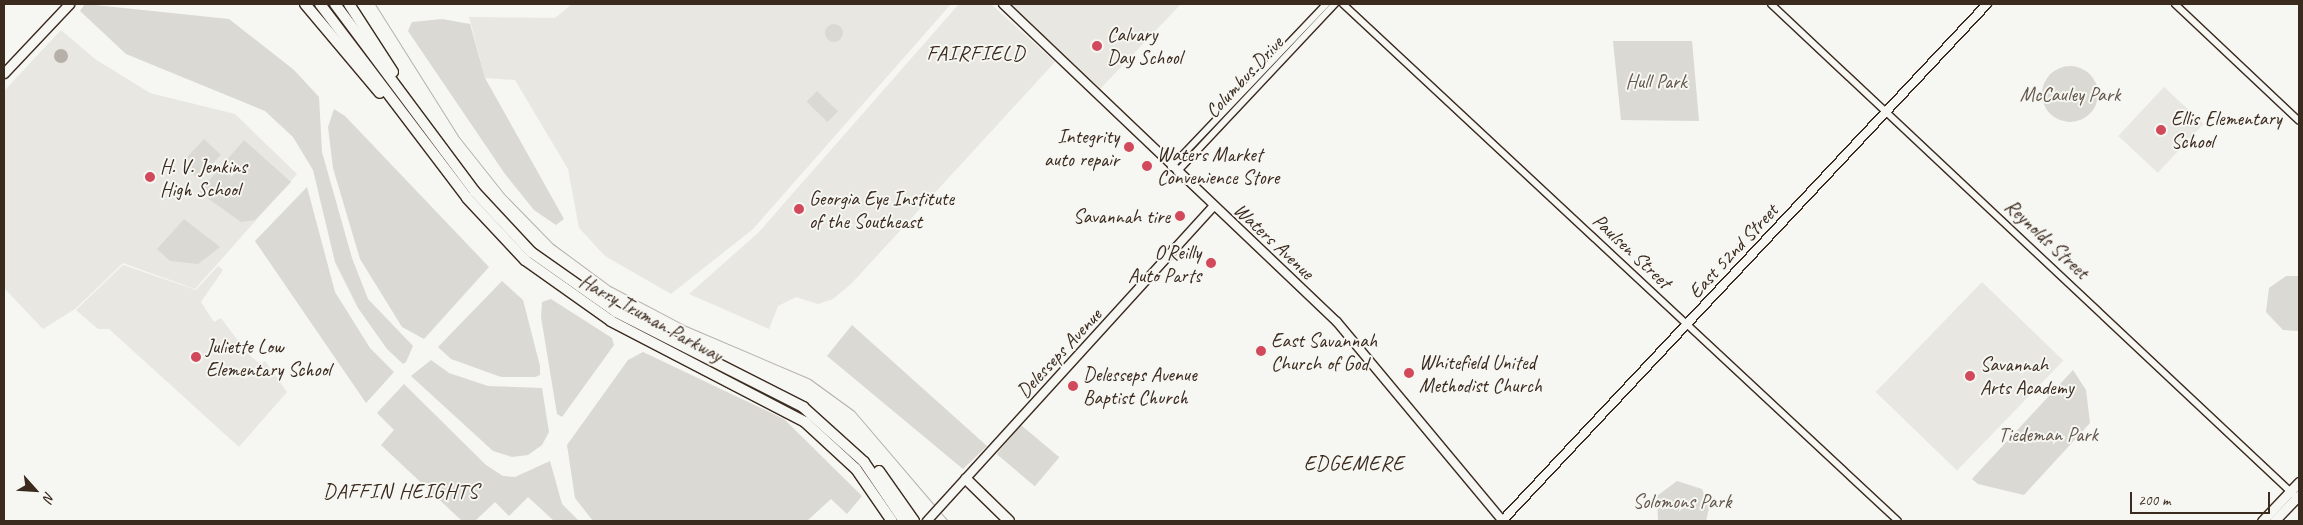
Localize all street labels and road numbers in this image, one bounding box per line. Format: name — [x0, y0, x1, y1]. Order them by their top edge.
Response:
street label: Columbus Drive — [1200, 31, 1288, 123]
street label: Reynolds Street — [2000, 194, 2094, 284]
street label: Waters Avenue — [1229, 198, 1319, 284]
street label: East 52nd Street — [1683, 199, 1783, 303]
street label: Paulsen Street — [1588, 209, 1676, 293]
street label: Harry Truman Parkway — [576, 269, 726, 367]
street label: Delesseps Avenue — [1011, 303, 1107, 403]

